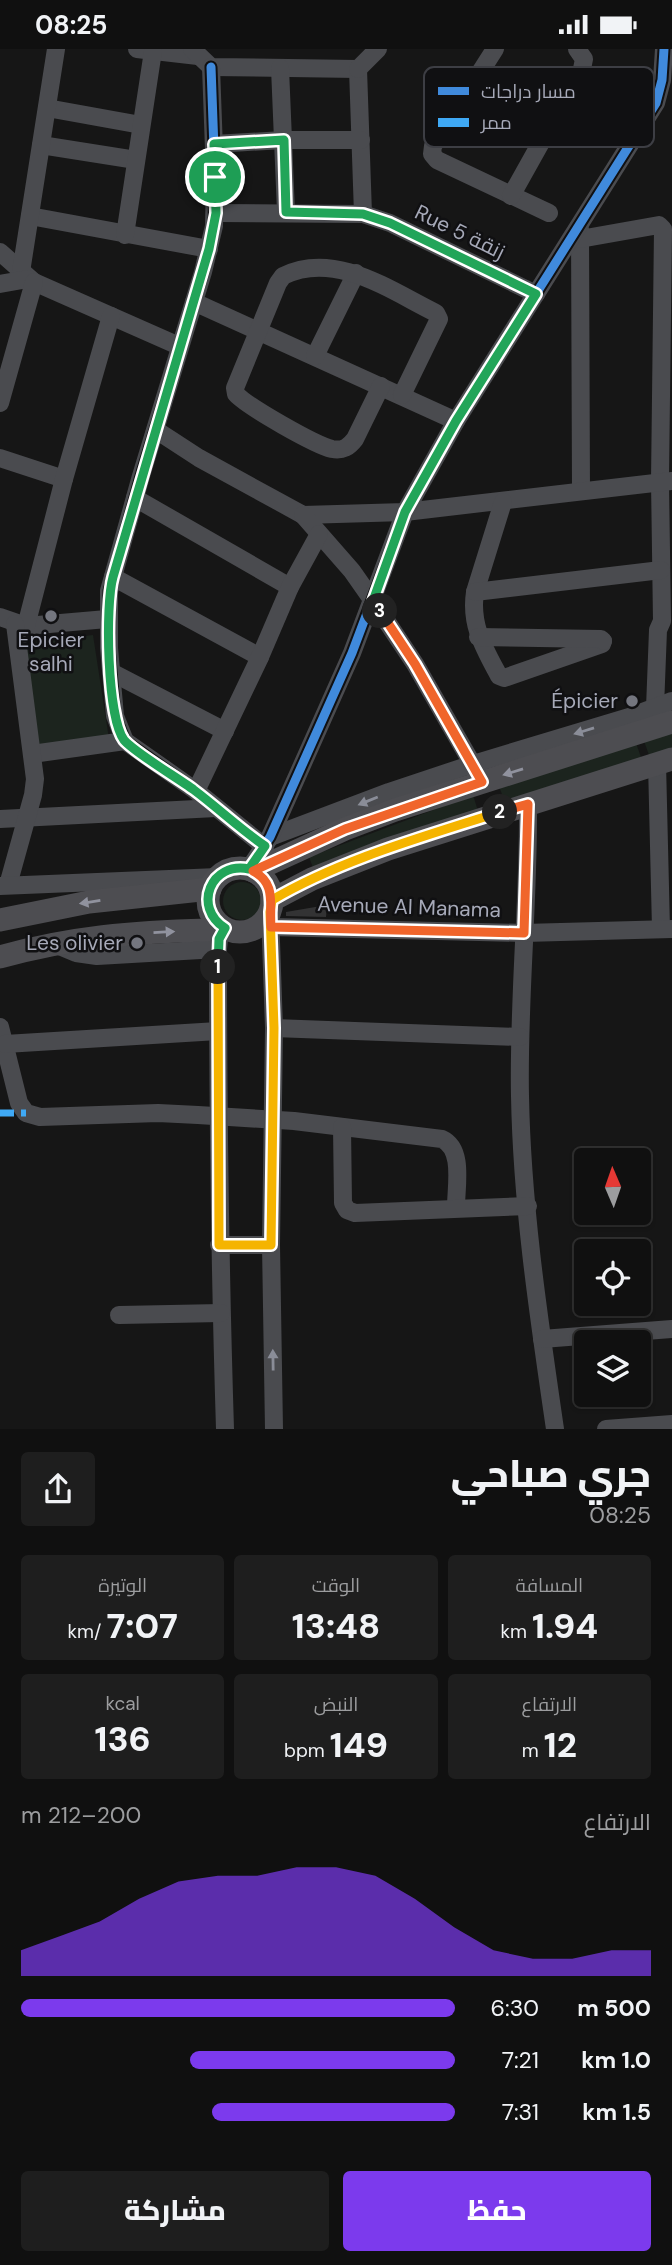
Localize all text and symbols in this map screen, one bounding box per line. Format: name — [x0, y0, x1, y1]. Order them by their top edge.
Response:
text: 08:25 — [35, 8, 108, 42]
legend — [424, 67, 654, 147]
text: مسار دراجات — [481, 79, 576, 104]
text: ممر — [480, 110, 512, 135]
pin — [185, 147, 245, 207]
icon: arrive — [196, 158, 234, 196]
street label: Rue 5 زنقة — [410, 198, 510, 266]
pin: 3 — [362, 593, 398, 629]
text: 3 — [374, 598, 385, 623]
marker: Epicier salhi — [43, 608, 59, 624]
place label: Epicier salhi — [18, 626, 85, 678]
place label: Épicier — [551, 687, 618, 715]
marker: Épicier — [624, 693, 640, 709]
one-way arrow — [573, 726, 594, 736]
one-way arrow — [503, 768, 524, 778]
one-way arrow — [357, 795, 378, 806]
pin: 2 — [482, 795, 518, 829]
text: 2 — [494, 799, 505, 824]
street label: Avenue Al Manama — [317, 890, 501, 924]
one-way arrow — [79, 897, 101, 908]
one-way arrow — [153, 926, 175, 937]
place label: Les olivier — [26, 929, 123, 957]
marker: Les olivier — [129, 935, 145, 951]
pin: 1 — [200, 949, 235, 985]
text: 1 — [214, 954, 221, 979]
north arrow — [574, 1148, 651, 1225]
map controls — [574, 1148, 651, 1407]
button: locate — [574, 1239, 651, 1316]
button: layers — [574, 1330, 651, 1407]
one-way arrow — [267, 1349, 279, 1371]
text: جري صباحي — [451, 1449, 651, 1499]
button: share — [21, 1452, 95, 1526]
text: 08:25 — [589, 1500, 651, 1530]
text: الوتيرة — [98, 1573, 147, 1598]
text: الوقت — [312, 1573, 360, 1598]
text: المسافة — [516, 1573, 583, 1598]
text: 7:07 — [107, 1603, 178, 1649]
text: 13:48 — [292, 1603, 380, 1649]
text: 1.94 — [532, 1603, 598, 1649]
text: /km — [68, 1619, 107, 1644]
text: km — [501, 1619, 532, 1644]
text: kcal — [106, 1691, 140, 1716]
text: النبض — [314, 1692, 358, 1717]
text: الارتفاع — [522, 1692, 577, 1717]
text: 136 — [95, 1716, 151, 1762]
text: 149 — [330, 1722, 388, 1768]
text: 12 — [544, 1722, 577, 1768]
text: bpm — [284, 1738, 330, 1763]
text: m — [522, 1738, 544, 1763]
text: 200–212 m — [21, 1800, 141, 1830]
text: الارتفاع — [584, 1807, 651, 1837]
text: 6:30 — [491, 1993, 539, 2023]
text: 500 m — [577, 1993, 651, 2023]
text: 7:21 — [502, 2045, 539, 2075]
text: 1.0 km — [581, 2045, 651, 2075]
text: 7:31 — [502, 2097, 539, 2127]
text: 1.5 km — [582, 2097, 651, 2127]
button: مشاركة — [21, 2171, 329, 2251]
button: حفظ — [343, 2171, 651, 2251]

